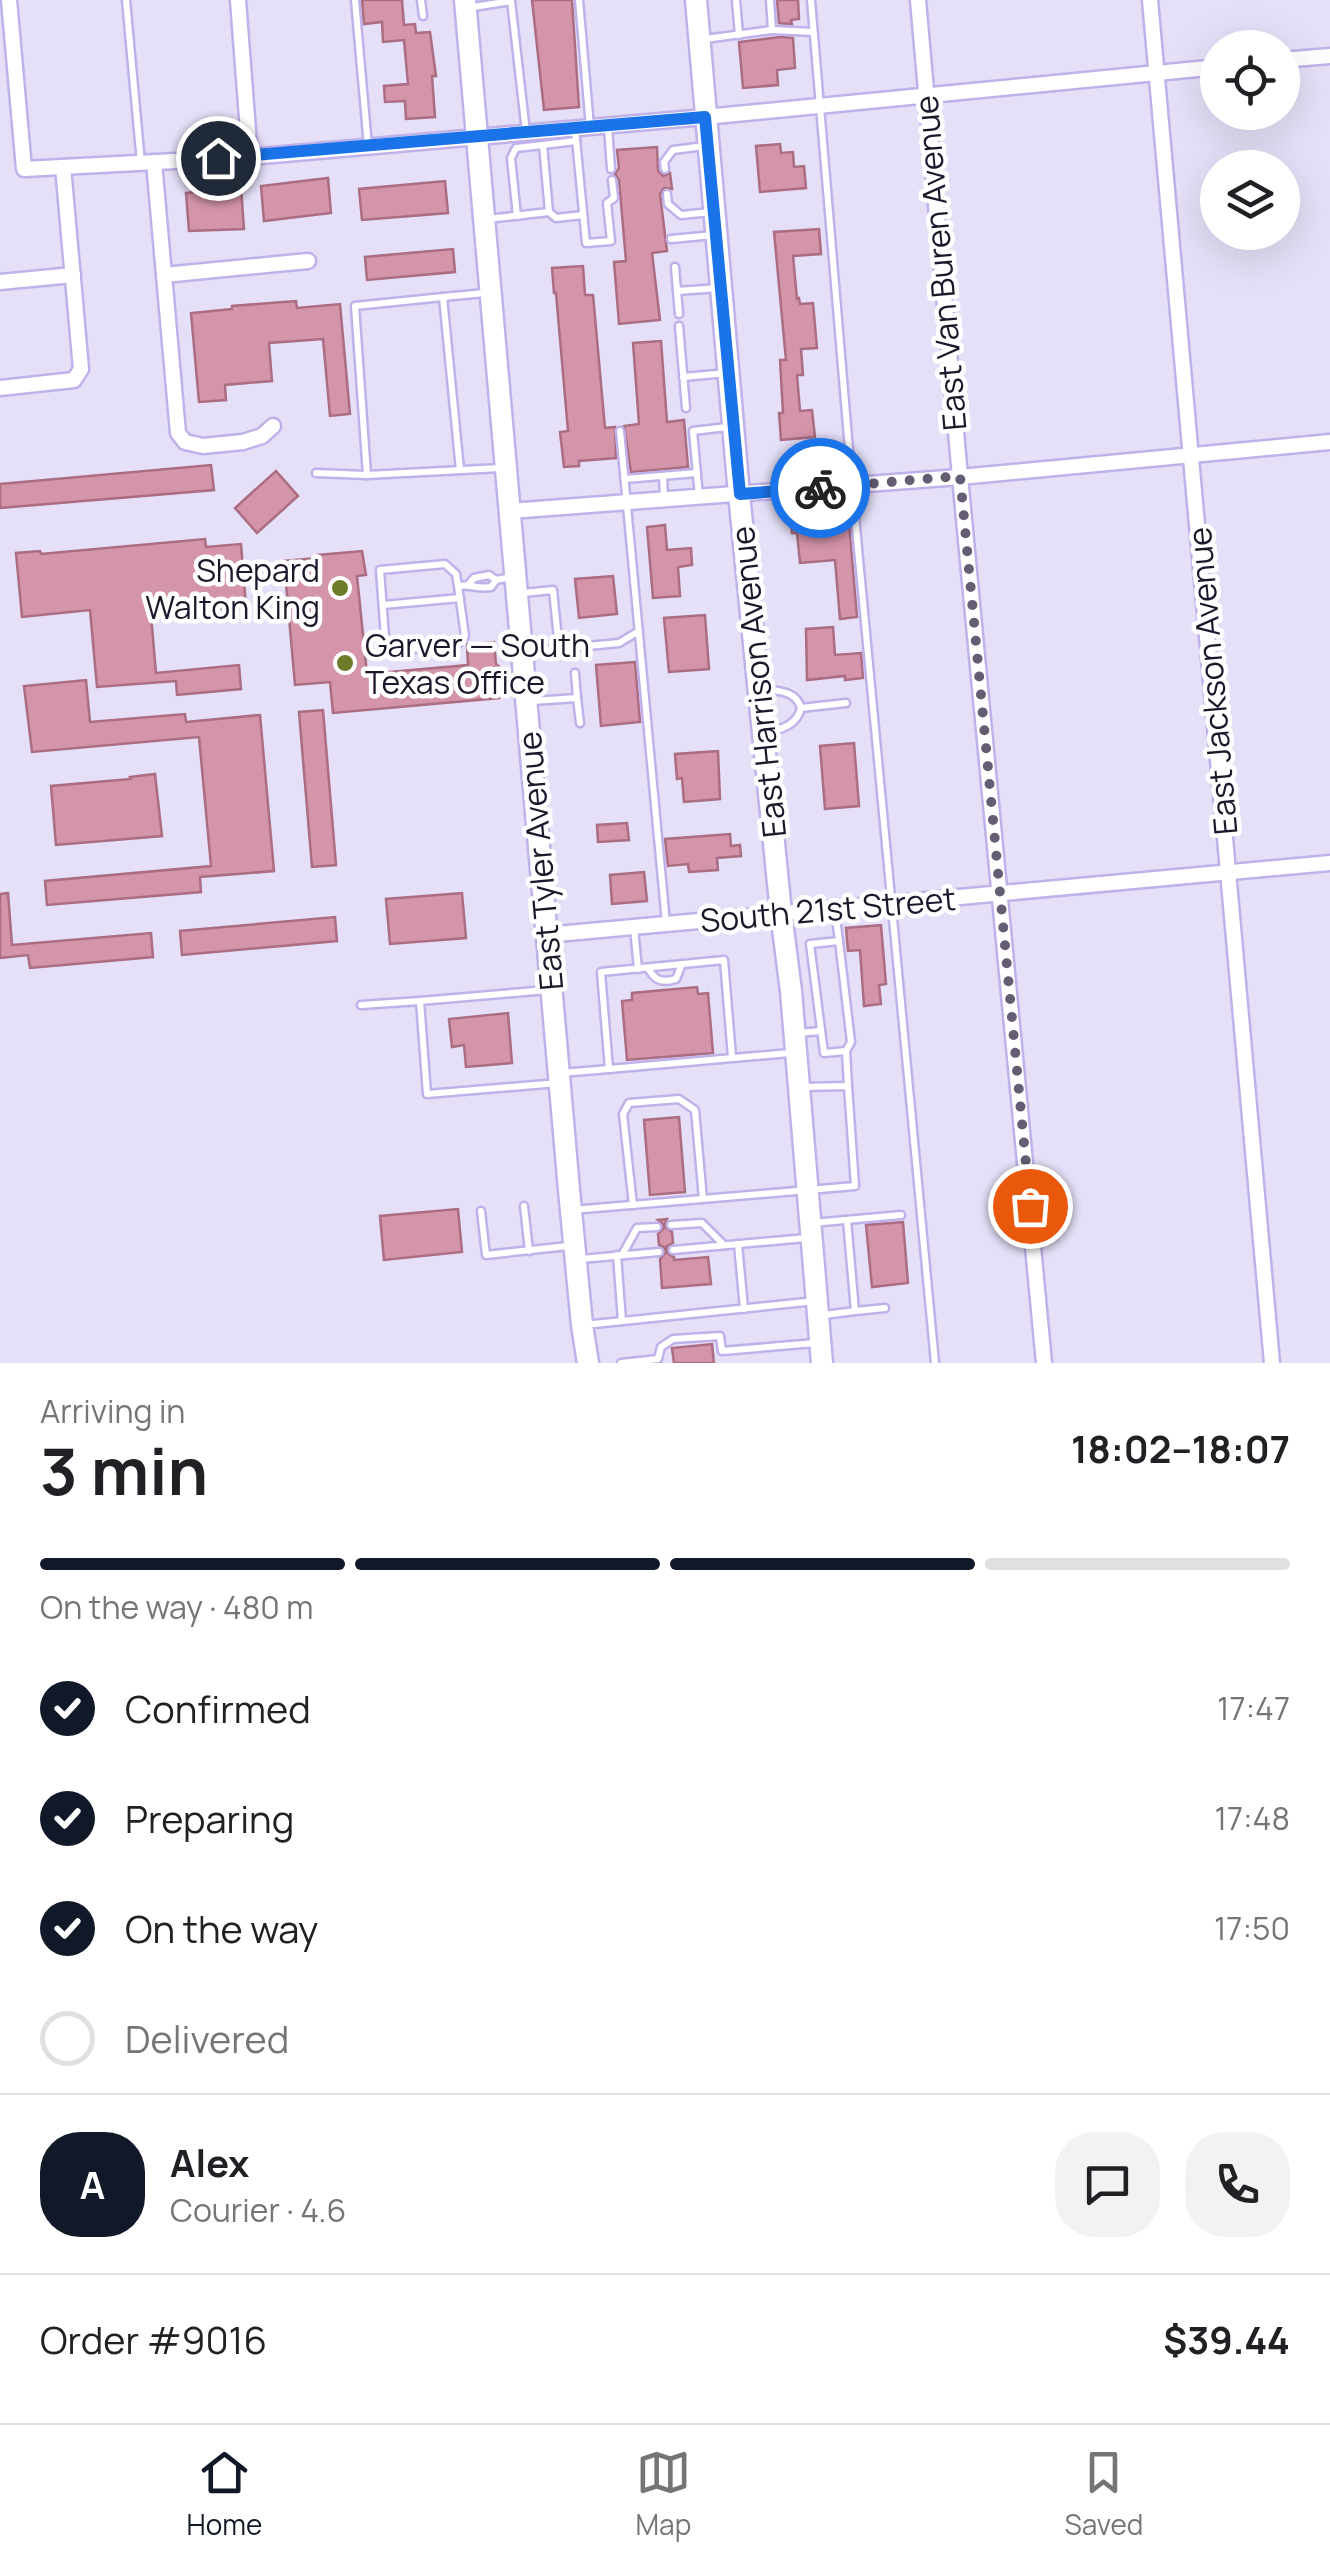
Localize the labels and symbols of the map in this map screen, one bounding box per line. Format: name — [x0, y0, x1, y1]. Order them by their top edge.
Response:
street label: East Van Buren Avenue — [903, 94, 977, 432]
pin — [176, 116, 261, 201]
courier — [770, 438, 870, 538]
street label: East Harrison Avenue — [720, 524, 796, 840]
street label: East Jackson Avenue — [1177, 525, 1247, 837]
place label: Shepard Walton King — [145, 548, 320, 629]
marker: Shepard Walton King — [329, 577, 351, 599]
place label: Garver — South Texas Office — [365, 623, 590, 704]
marker: Garver — South Texas Office — [334, 652, 356, 674]
street label: East Tyler Avenue — [507, 730, 573, 992]
street label: South 21st Street — [698, 876, 958, 942]
pin — [988, 1164, 1073, 1249]

